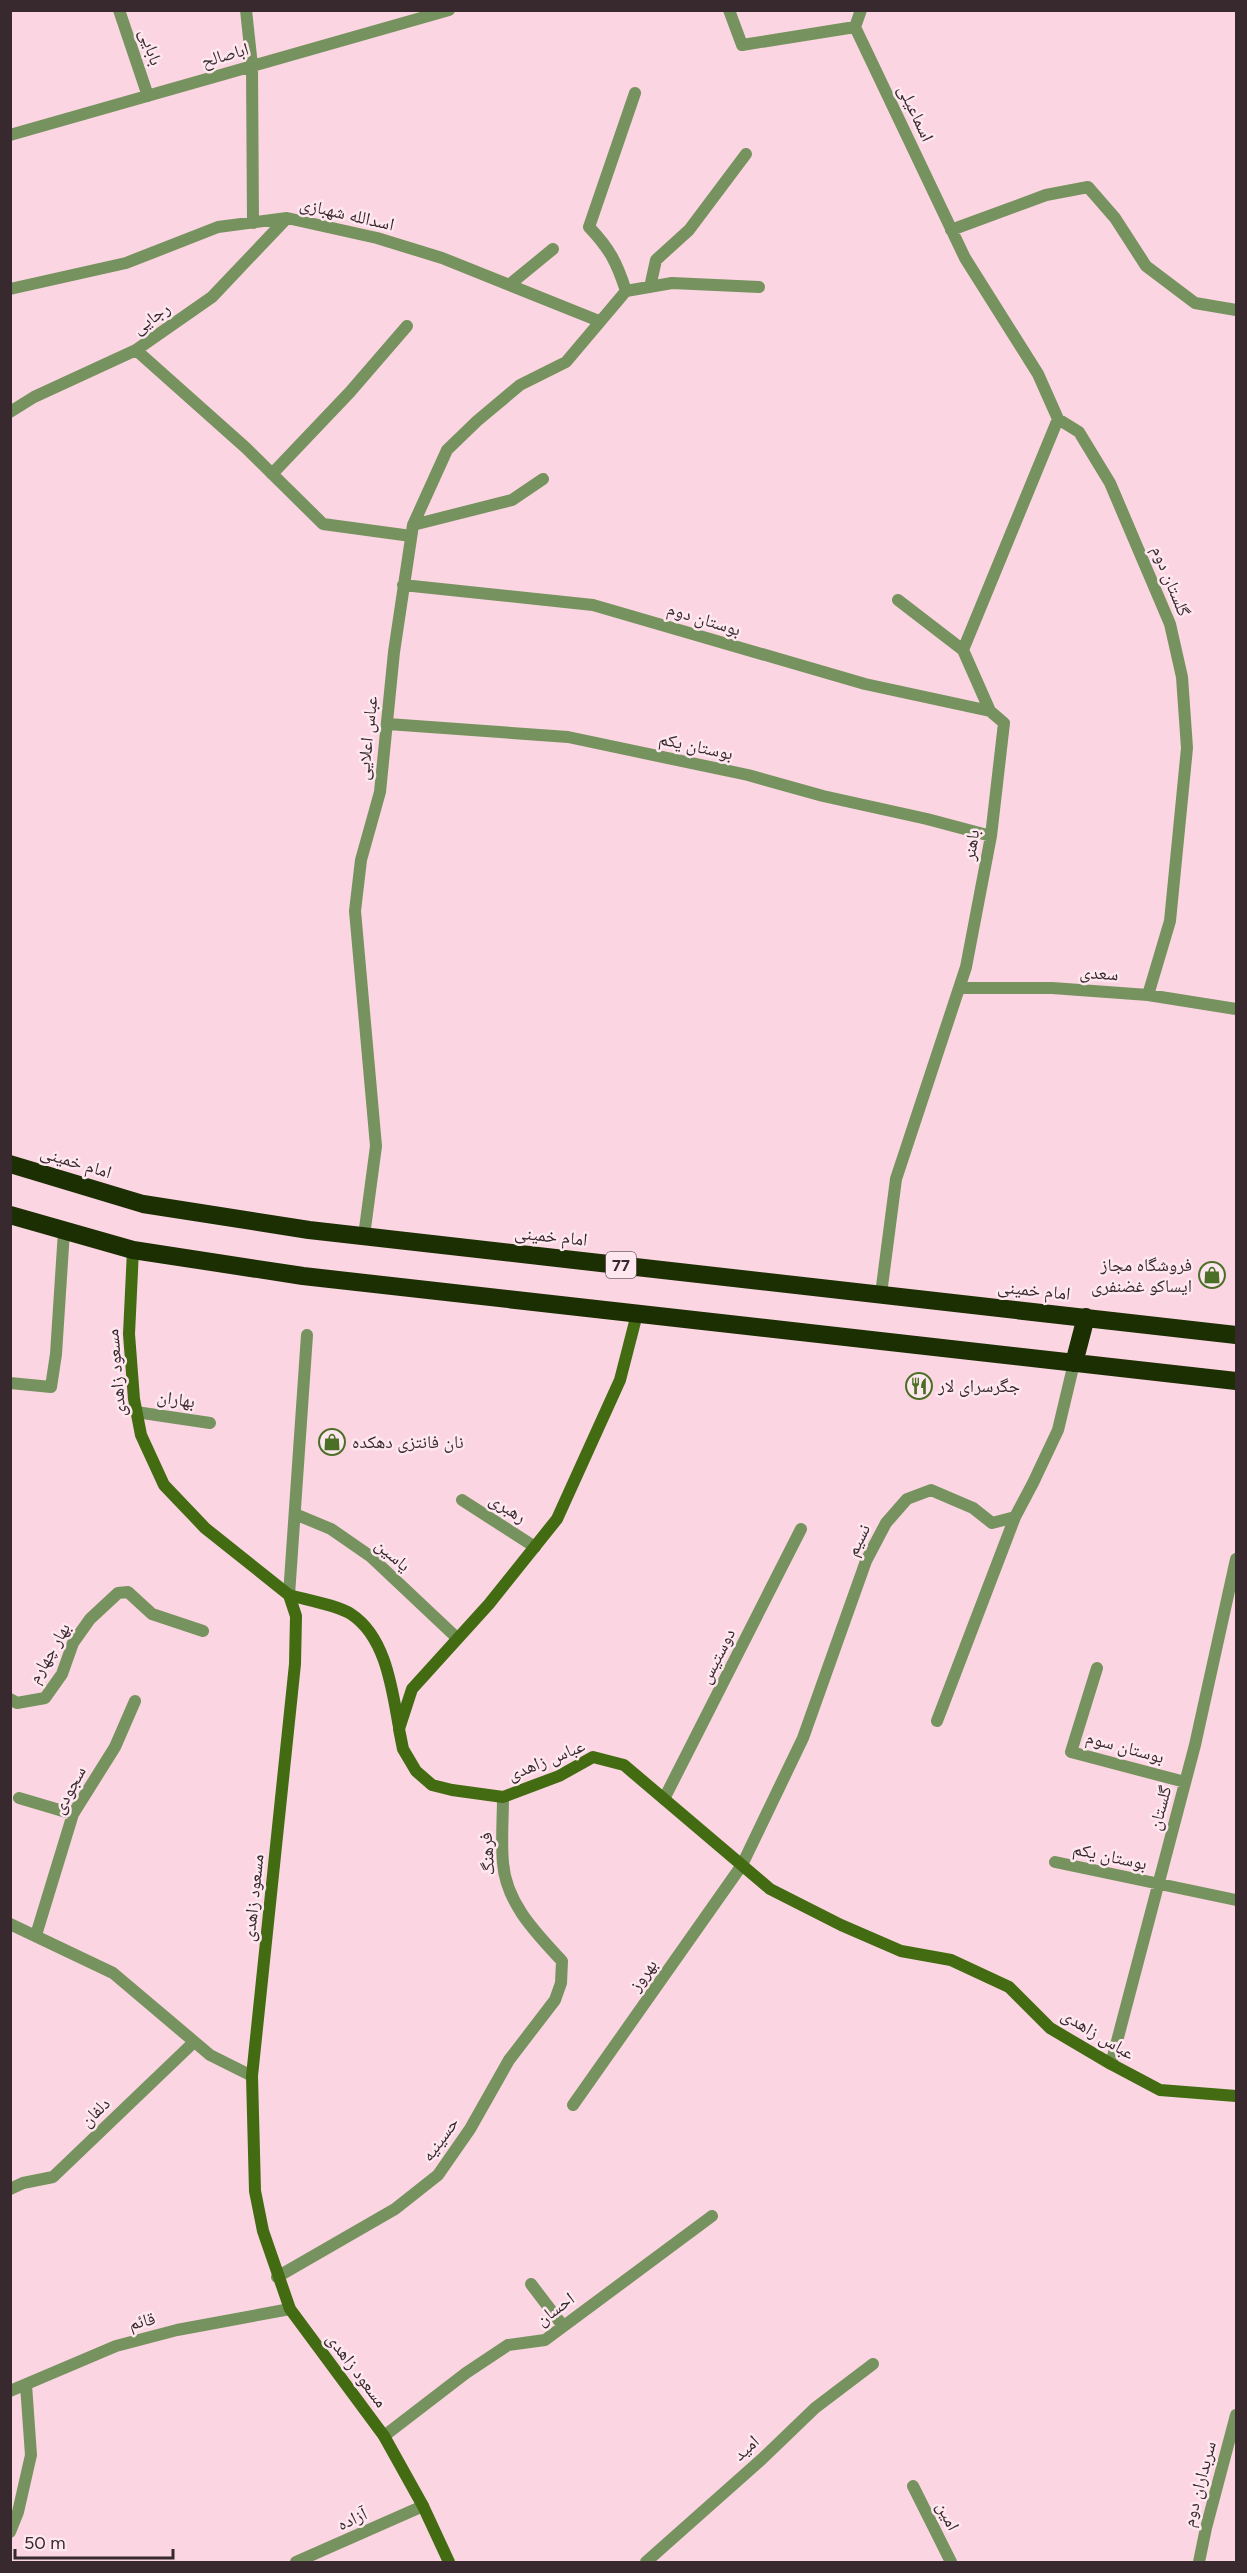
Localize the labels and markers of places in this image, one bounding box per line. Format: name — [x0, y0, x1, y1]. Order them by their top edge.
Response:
place label: فروشگاه مجاز ایساکو غضنفری — [1091, 1254, 1192, 1297]
shop icon: فروشگاه مجاز ایساکو غضنفری — [1197, 1260, 1227, 1290]
restaurant icon: جگرسرای لار — [904, 1371, 934, 1401]
place label: جگرسرای لار — [937, 1375, 1020, 1397]
shop icon: نان فانتزی دهکده — [317, 1427, 347, 1457]
place label: نان فانتزی دهکده — [352, 1431, 464, 1453]

